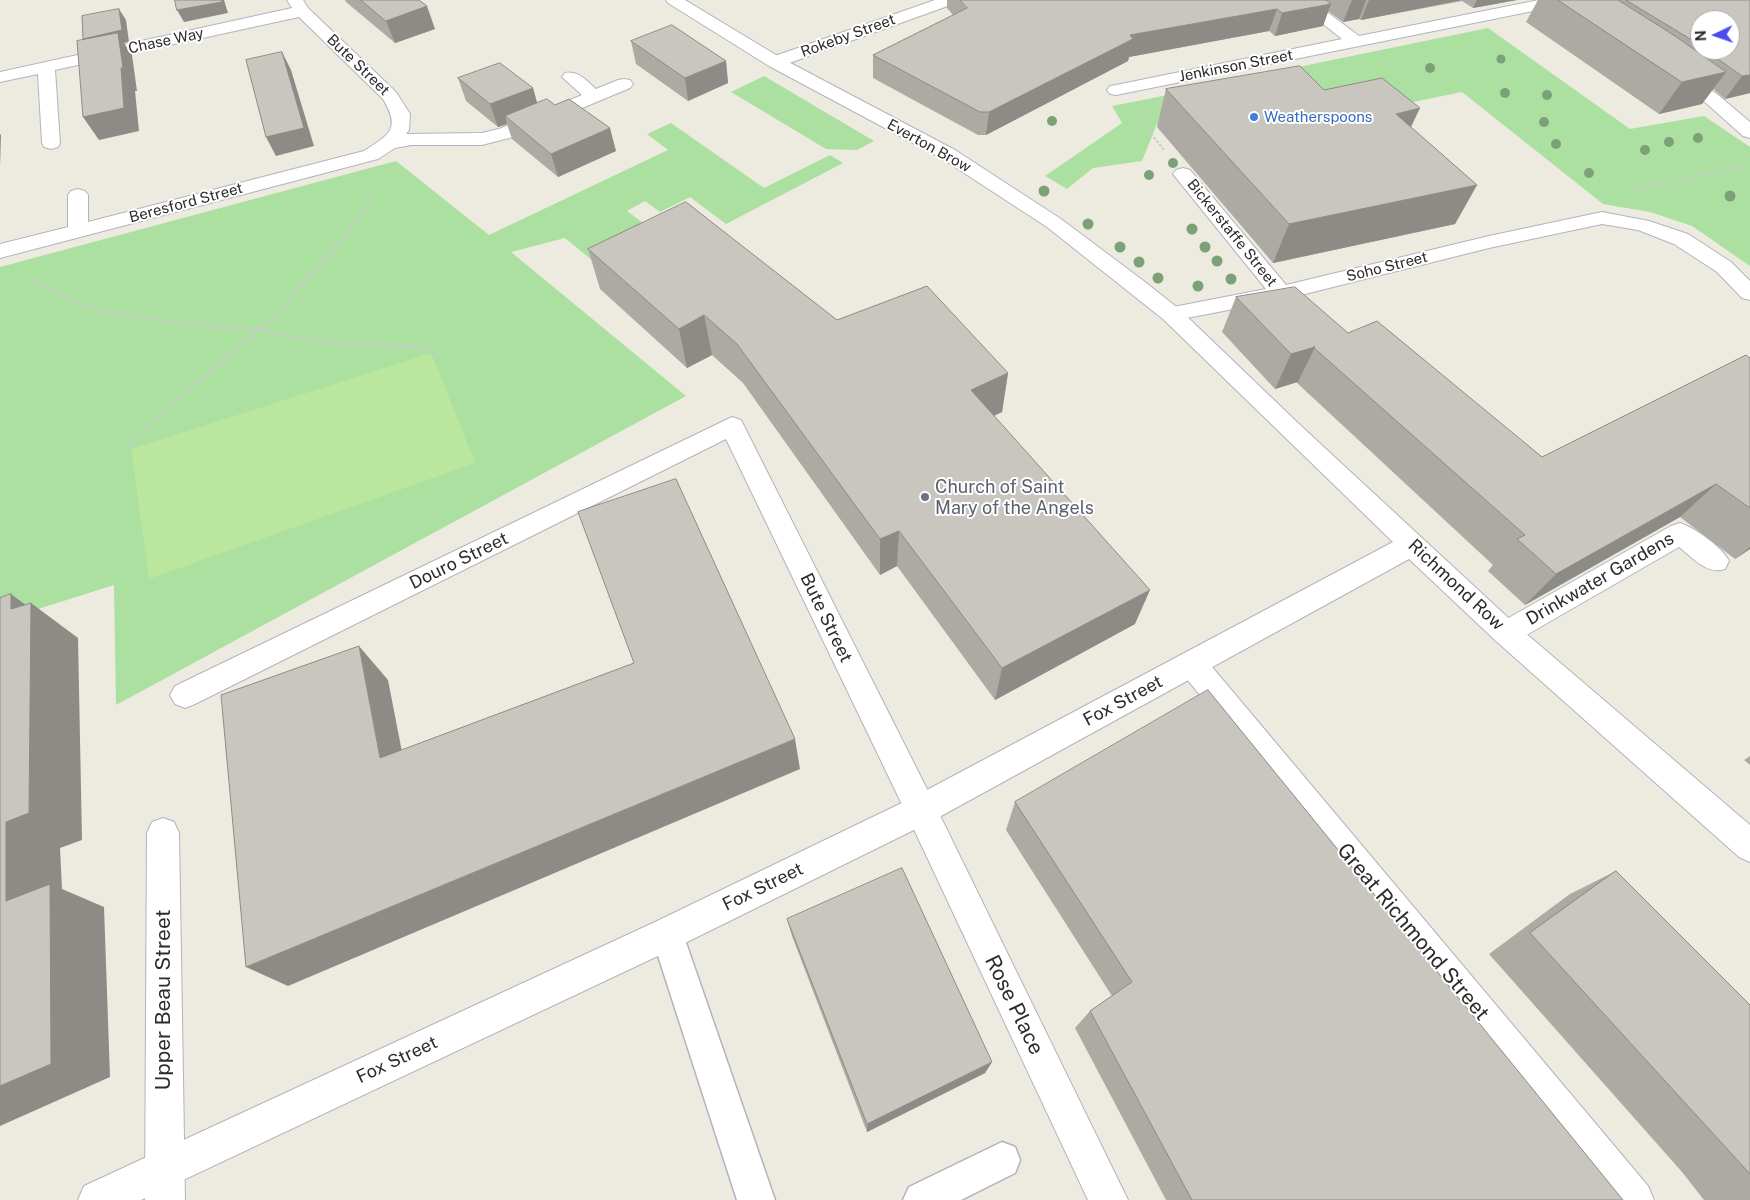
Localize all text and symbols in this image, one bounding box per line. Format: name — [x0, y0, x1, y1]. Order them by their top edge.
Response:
north arrow — [1690, 10, 1740, 60]
street label: Rokeby Street — [798, 11, 898, 61]
street label: Chase Way — [127, 24, 205, 58]
text: N — [1693, 30, 1709, 42]
street label: Bute Street — [323, 31, 393, 99]
street label: Jenkinson Street — [1177, 46, 1295, 86]
place label: Weatherspoons — [1264, 108, 1372, 126]
marker: Weatherspoons — [1248, 111, 1260, 123]
street label: Everton Brow — [884, 116, 974, 176]
street label: Bickerstaffe Street — [1183, 176, 1281, 290]
street label: Beresford Street — [127, 179, 245, 227]
street label: Soho Street — [1344, 248, 1430, 286]
place label: Church of Saint Mary of the Angels — [935, 476, 1094, 518]
marker: Church of Saint Mary of the Angels — [919, 491, 931, 503]
street label: Douro Street — [406, 528, 512, 594]
street label: Drinkwater Gardens — [1522, 528, 1678, 630]
street label: Richmond Row — [1403, 535, 1509, 635]
street label: Bute Street — [795, 570, 857, 666]
street label: Fox Street — [1079, 671, 1167, 731]
street label: Great Richmond Street — [1332, 838, 1494, 1026]
street label: Fox Street — [719, 858, 807, 916]
street label: Upper Beau Street — [151, 909, 177, 1091]
street label: Rose Place — [979, 951, 1049, 1059]
street label: Fox Street — [353, 1032, 441, 1088]

